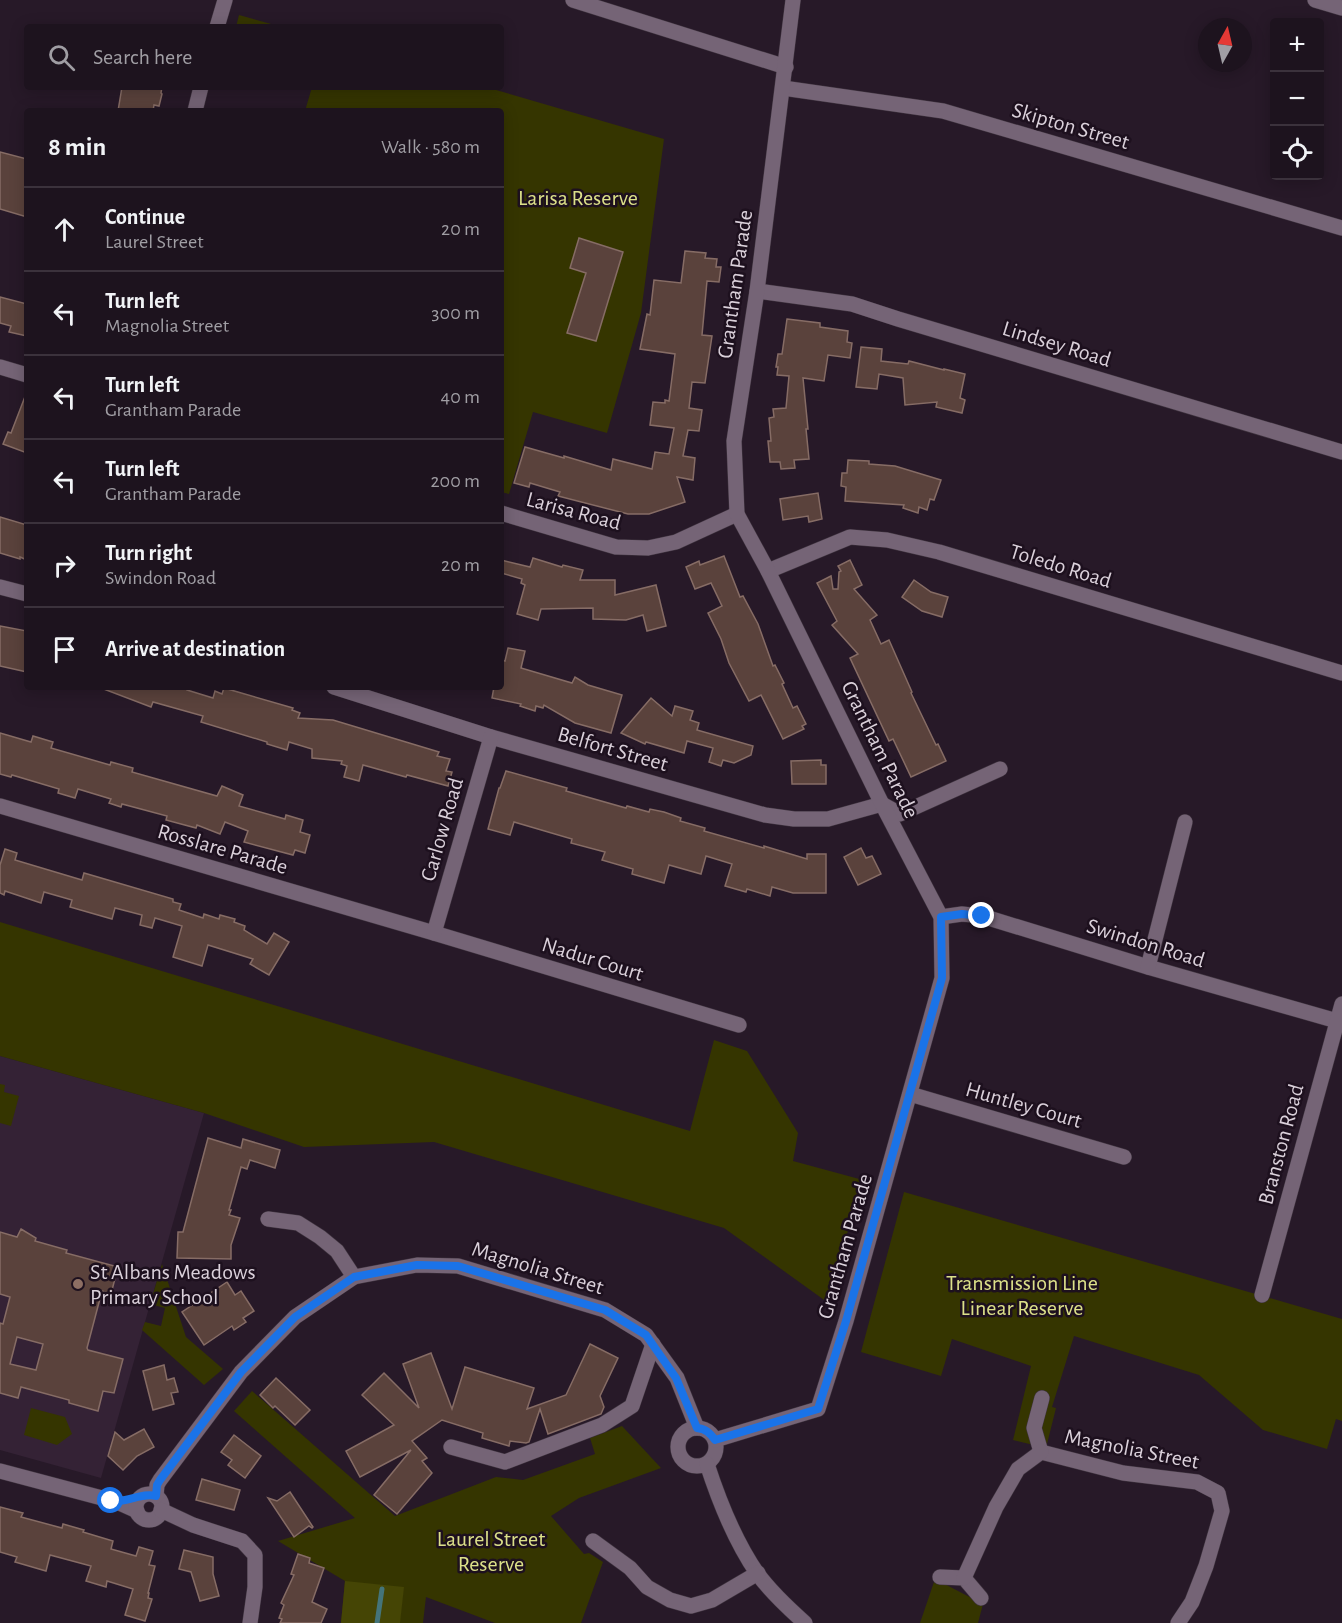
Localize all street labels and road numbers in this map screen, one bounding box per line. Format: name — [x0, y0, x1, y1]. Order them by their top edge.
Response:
street label: Skipton Street — [1010, 99, 1132, 153]
street label: Grantham Parade — [714, 208, 756, 360]
street label: Lindsey Road — [1000, 317, 1114, 371]
street label: Larisa Road — [524, 488, 624, 534]
street label: Toledo Road — [1007, 540, 1114, 592]
street label: Grantham Parade — [837, 677, 923, 822]
street label: Belfort Street — [555, 723, 670, 775]
street label: Carlow Road — [417, 775, 467, 884]
street label: Rosslare Parade — [155, 820, 290, 878]
street label: Swindon Road — [1084, 915, 1207, 971]
street label: Nadur Court — [539, 933, 646, 985]
street label: Huntley Court — [963, 1078, 1084, 1132]
street label: Branston Road — [1254, 1082, 1308, 1207]
street label: Grantham Parade — [814, 1171, 876, 1321]
street label: Magnolia Street — [469, 1237, 606, 1298]
street label: Magnolia Street — [1063, 1425, 1201, 1473]

